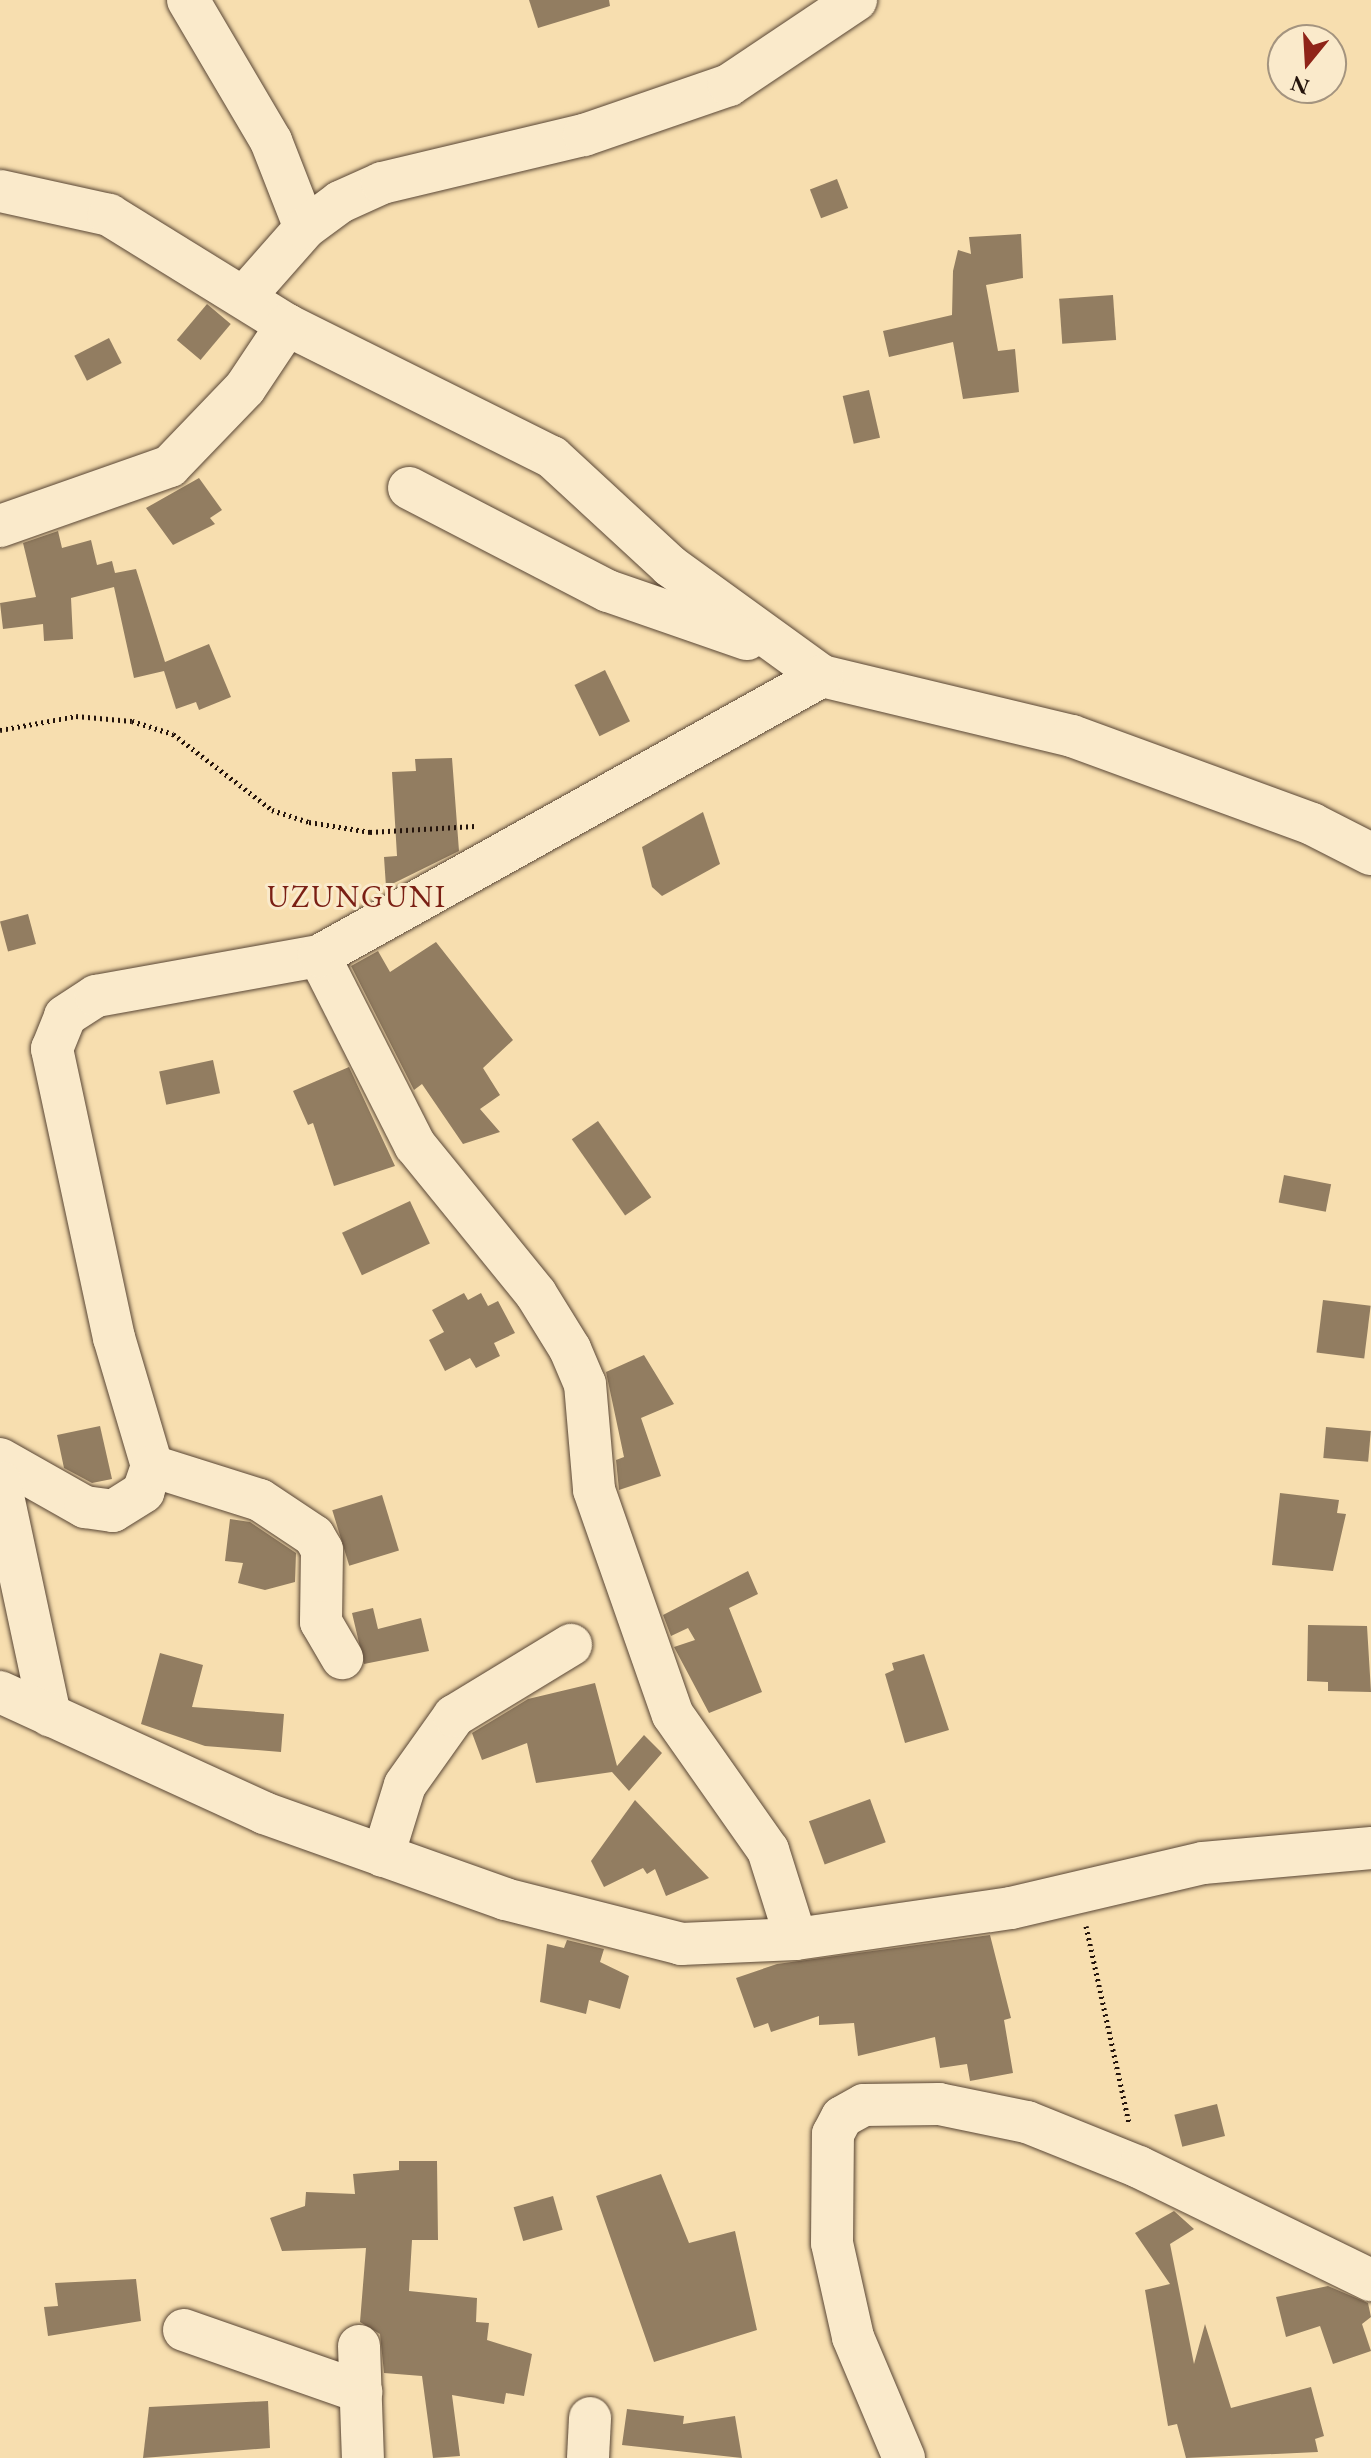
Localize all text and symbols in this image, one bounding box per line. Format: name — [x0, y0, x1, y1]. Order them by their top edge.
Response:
north arrow — [1267, 24, 1347, 104]
text: N — [1287, 69, 1313, 102]
district label: UZUNGUNI — [267, 879, 447, 915]

